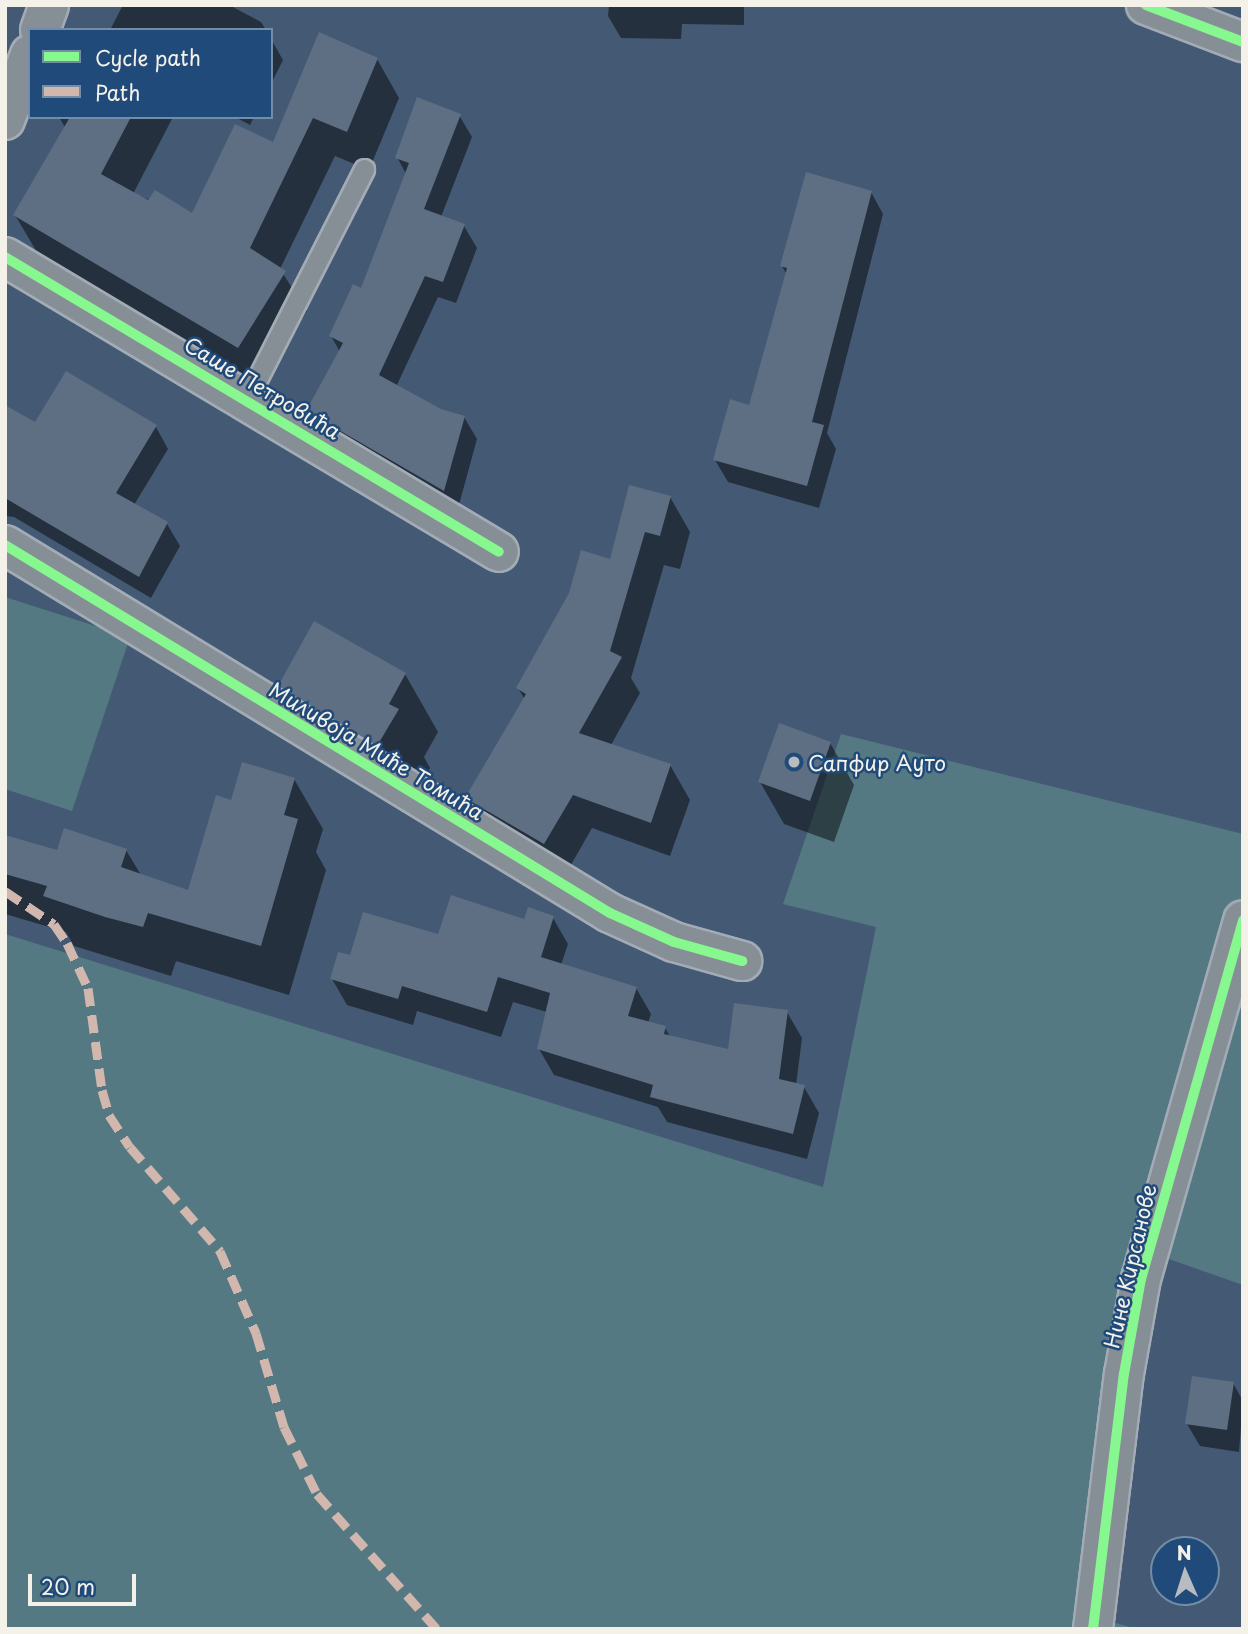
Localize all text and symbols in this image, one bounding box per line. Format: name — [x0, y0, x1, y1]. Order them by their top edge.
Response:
legend — [28, 28, 273, 119]
text: Cycle path — [95, 41, 201, 73]
text: Path — [95, 76, 140, 108]
street label: Саше Петровића — [180, 330, 346, 444]
street label: Миливоја Миће Томића — [265, 676, 489, 824]
place label: Сапфир Ауто — [808, 749, 948, 775]
marker: Сапфир Ауто — [786, 754, 802, 770]
street label: Нине Кирсанове — [1098, 1181, 1160, 1351]
north arrow — [1150, 1536, 1220, 1606]
text: N — [1176, 1538, 1192, 1566]
scale bar — [32, 1560, 140, 1604]
text: 20 m — [41, 1570, 95, 1602]

